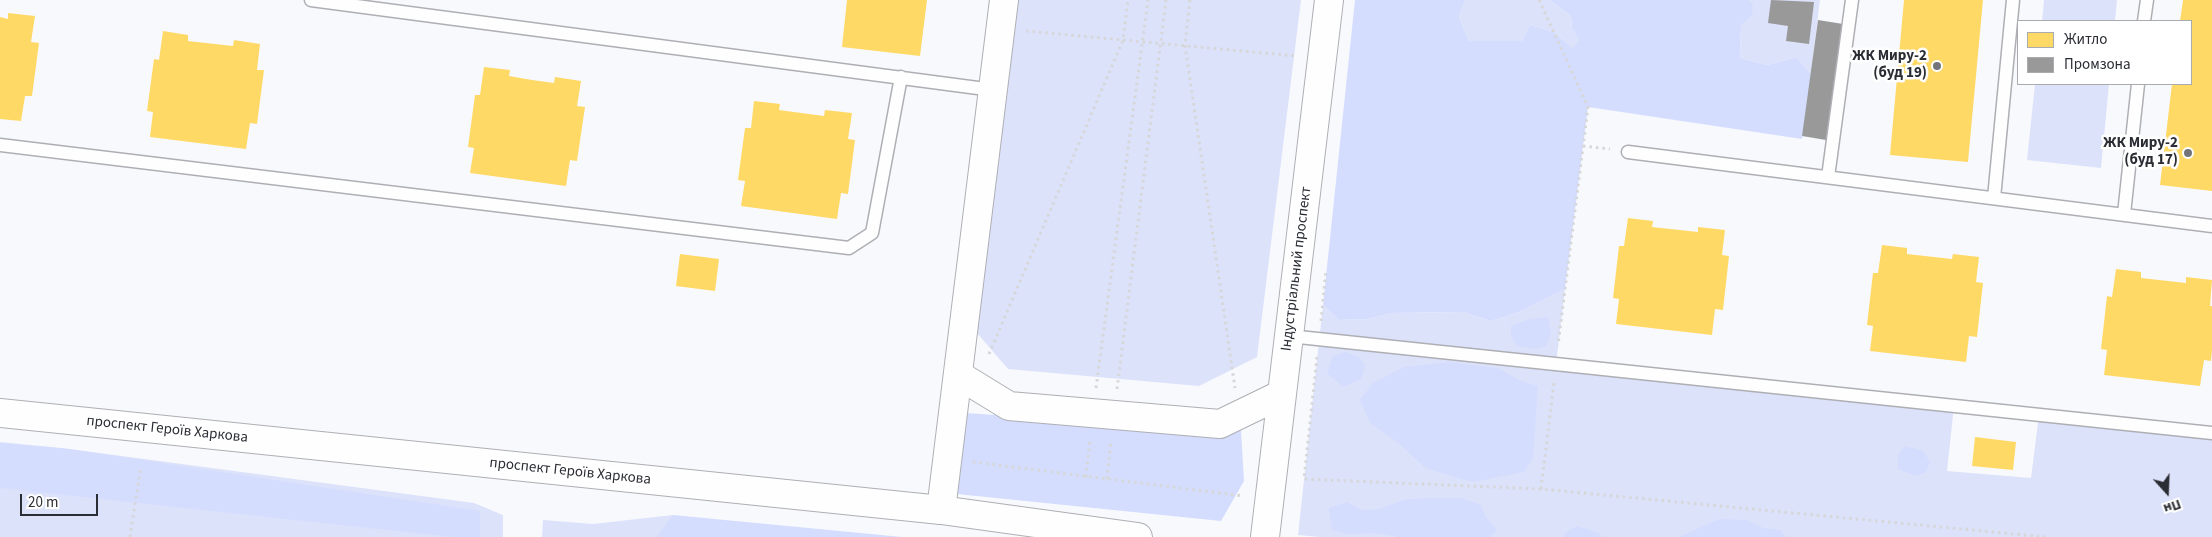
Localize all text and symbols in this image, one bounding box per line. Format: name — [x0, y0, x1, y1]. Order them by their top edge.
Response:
legend — [2017, 20, 2192, 85]
text: Житло — [2064, 29, 2107, 50]
place label: ЖК Миру-2 (буд 19) — [1852, 48, 1927, 83]
text: Промзона — [2064, 54, 2131, 75]
marker: ЖК Миру-2 (буд 19) — [1931, 60, 1943, 72]
place label: ЖК Миру-2 (буд 17) — [2103, 135, 2178, 170]
marker: ЖК Миру-2 (буд 17) — [2182, 147, 2194, 159]
street label: Індустріальний проспект — [1278, 186, 1316, 352]
street label: проспект Героїв Харкова — [85, 413, 249, 447]
street label: проспект Героїв Харкова — [488, 455, 652, 489]
north arrow — [2142, 467, 2192, 517]
scale bar — [22, 484, 100, 516]
text: 20 m — [28, 492, 58, 513]
text: Пн — [2161, 494, 2184, 518]

